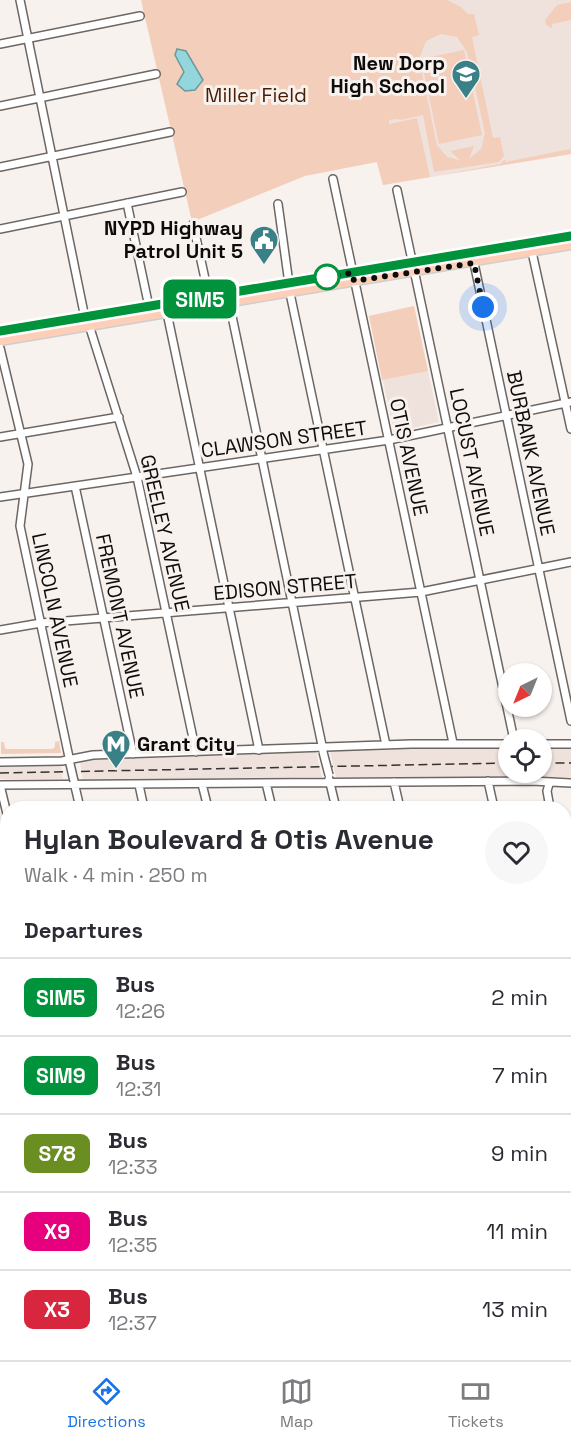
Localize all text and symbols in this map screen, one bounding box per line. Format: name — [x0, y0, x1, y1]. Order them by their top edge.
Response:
place label: New Dorp High School — [330, 50, 445, 99]
school or university icon: New Dorp High School — [450, 58, 482, 100]
park label: Miller Field — [205, 82, 307, 108]
place label: NYPD Highway Patrol Unit 5 — [104, 215, 243, 264]
public building icon: NYPD Highway Patrol Unit 5 — [248, 224, 280, 266]
unlabelled marker — [314, 264, 340, 290]
line badge: SIM5 — [158, 280, 242, 318]
text: SIM5 — [175, 286, 225, 313]
your location — [468, 292, 498, 322]
street label: BURBANK AVENUE — [501, 368, 561, 538]
street label: LOCUST AVENUE — [444, 385, 500, 539]
street label: OTIS AVENUE — [384, 396, 434, 518]
street label: CLAWSON STREET — [199, 414, 369, 464]
street label: GREELEY AVENUE — [134, 452, 196, 614]
street label: LINCOLN AVENUE — [26, 530, 84, 690]
street label: FREMONT AVENUE — [90, 531, 150, 701]
street label: EDISON STREET — [212, 568, 358, 606]
north arrow — [498, 663, 552, 717]
map controls — [498, 663, 552, 783]
metro station icon: Grant City — [100, 728, 132, 770]
button: locate — [498, 729, 552, 783]
place label: Grant City — [137, 731, 235, 757]
text: Hylan Boulevard & Otis Avenue — [24, 821, 434, 857]
button: heart — [485, 821, 548, 884]
text: Walk · 4 min · 250 m — [24, 862, 208, 888]
text: Departures — [24, 916, 143, 944]
text: Bus — [115, 970, 155, 998]
text: 2 min — [491, 983, 548, 1011]
text: SIM5 — [36, 984, 85, 1011]
text: 12:26 — [115, 998, 165, 1024]
text: Bus — [116, 1048, 155, 1076]
text: 7 min — [492, 1061, 548, 1089]
text: SIM9 — [36, 1062, 86, 1089]
text: 12:31 — [116, 1076, 161, 1102]
text: Bus — [108, 1126, 148, 1154]
text: 9 min — [491, 1139, 548, 1167]
text: S78 — [39, 1140, 75, 1167]
text: 12:33 — [108, 1154, 158, 1180]
text: Bus — [108, 1204, 148, 1232]
text: 11 min — [486, 1217, 548, 1245]
text: X9 — [44, 1218, 70, 1245]
text: 12:35 — [108, 1232, 158, 1258]
text: Bus — [108, 1282, 148, 1310]
text: 13 min — [482, 1295, 548, 1323]
text: X3 — [44, 1296, 70, 1323]
text: 12:37 — [108, 1310, 157, 1336]
tab: Directions — [67, 1375, 146, 1432]
tab: Map — [280, 1375, 313, 1432]
tab: Tickets — [448, 1375, 504, 1432]

